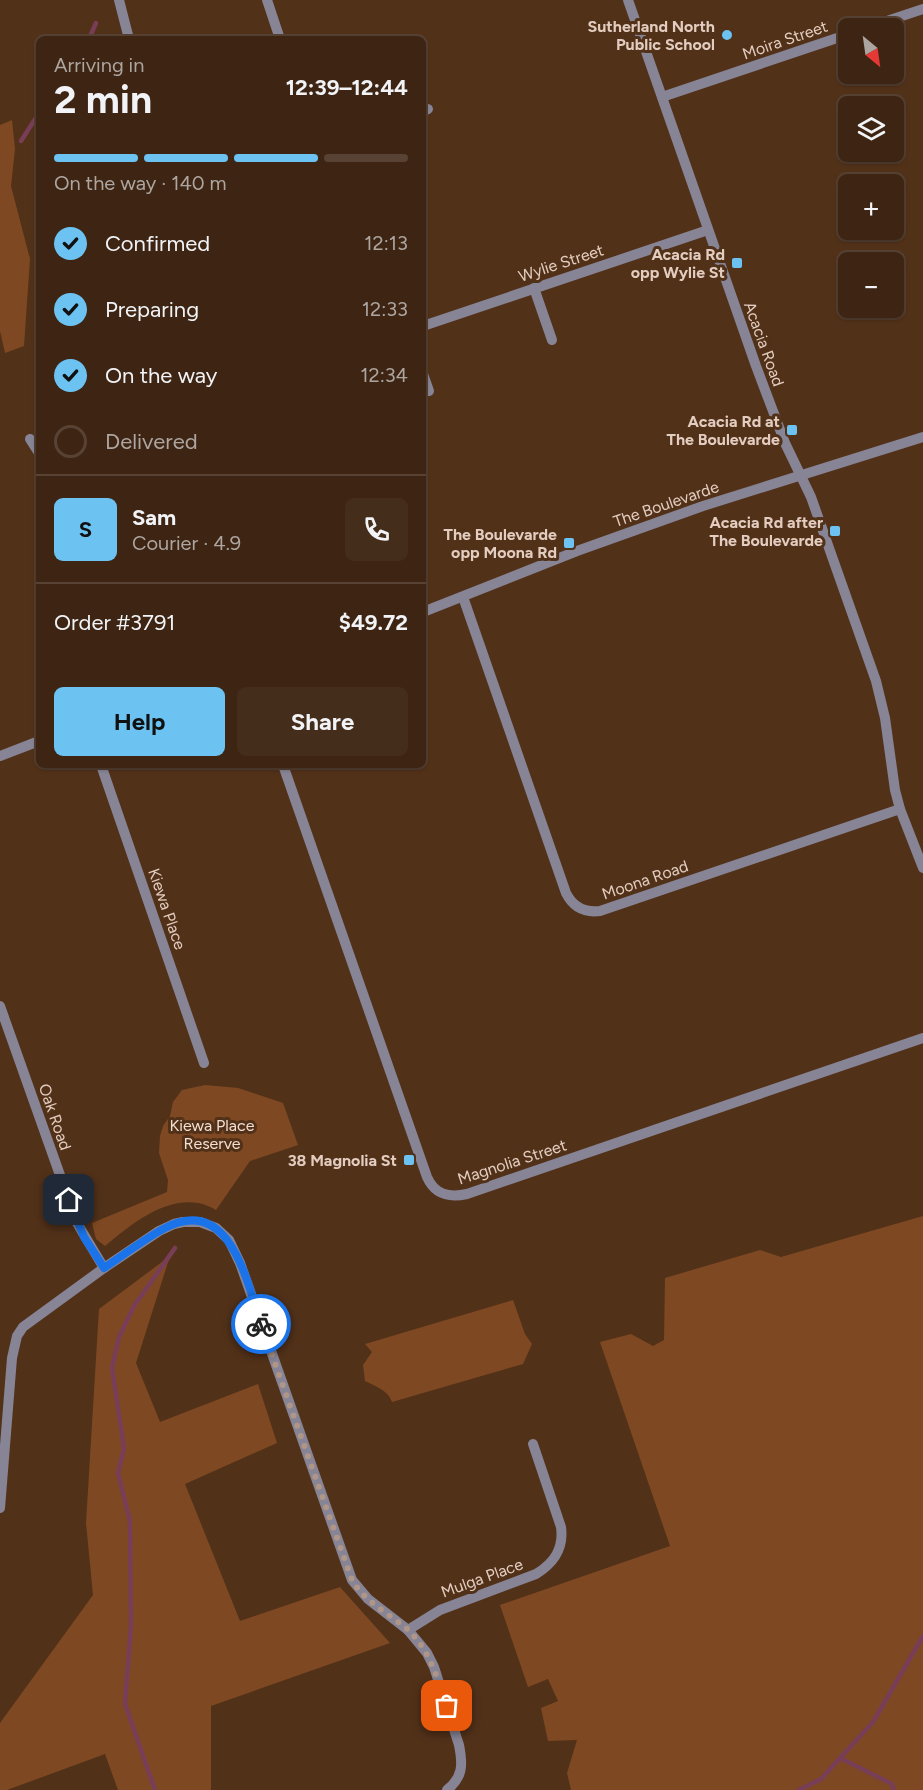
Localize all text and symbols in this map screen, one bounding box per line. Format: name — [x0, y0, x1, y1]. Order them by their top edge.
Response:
place label: Sutherland North Public School — [588, 17, 715, 54]
street label: Moira Street — [740, 17, 830, 63]
north arrow — [838, 18, 904, 84]
map controls — [838, 18, 904, 318]
marker: Sutherland North Public School — [720, 28, 734, 42]
text: Arriving in — [54, 53, 144, 77]
text: 12:39–12:44 — [286, 74, 408, 101]
text: 2 min — [54, 76, 152, 123]
button: layers — [838, 96, 904, 162]
text: On the way · 140 m — [54, 171, 227, 195]
button: + — [838, 174, 904, 240]
icon: check — [54, 227, 87, 260]
text: Confirmed — [105, 230, 210, 257]
text: 12:13 — [364, 231, 408, 255]
street label: Wylie Street — [516, 240, 606, 286]
place label: Acacia Rd opp Wylie St — [631, 245, 725, 282]
button: − — [838, 252, 904, 318]
marker: Acacia Rd opp Wylie St — [730, 256, 744, 270]
icon: check — [54, 293, 87, 326]
text: Preparing — [105, 296, 199, 323]
text: 12:33 — [362, 297, 408, 321]
street label: Acacia Road — [740, 299, 788, 389]
icon: check — [54, 359, 87, 392]
text: On the way — [105, 362, 217, 389]
text: 12:34 — [360, 363, 408, 387]
place label: Acacia Rd at The Boulevarde — [667, 412, 780, 449]
marker: Acacia Rd at The Boulevarde — [785, 423, 799, 437]
text: Delivered — [105, 428, 198, 455]
street label: The Boulevarde — [611, 477, 721, 531]
button: phone — [345, 498, 408, 561]
text: Sam — [132, 504, 176, 531]
place label: Acacia Rd after The Boulevarde — [710, 513, 823, 550]
text: S — [79, 516, 92, 543]
marker: Acacia Rd after The Boulevarde — [828, 524, 842, 538]
place label: The Boulevarde opp Moona Rd — [444, 525, 557, 562]
text: Courier · 4.9 — [132, 531, 241, 555]
marker: The Boulevarde opp Moona Rd — [562, 536, 576, 550]
text: Order #3791 — [54, 609, 175, 636]
text: $49.72 — [339, 609, 408, 636]
button: Help — [54, 687, 225, 756]
button: Share — [237, 687, 408, 756]
street label: Moona Road — [599, 856, 691, 904]
street label: Kiewa Place — [144, 866, 190, 952]
street label: Oak Road — [35, 1081, 75, 1153]
park label: Kiewa Place Reserve — [170, 1116, 255, 1153]
street label: Magnolia Street — [455, 1135, 569, 1189]
place label: 38 Magnolia St — [288, 1151, 397, 1170]
marker: 38 Magnolia St — [402, 1153, 416, 1167]
pin — [43, 1174, 94, 1225]
icon: home — [52, 1183, 85, 1216]
courier — [231, 1294, 291, 1354]
icon: bike — [245, 1308, 278, 1341]
street label: Mulga Place — [438, 1554, 526, 1602]
pin — [421, 1680, 472, 1731]
icon: bag — [430, 1689, 463, 1722]

